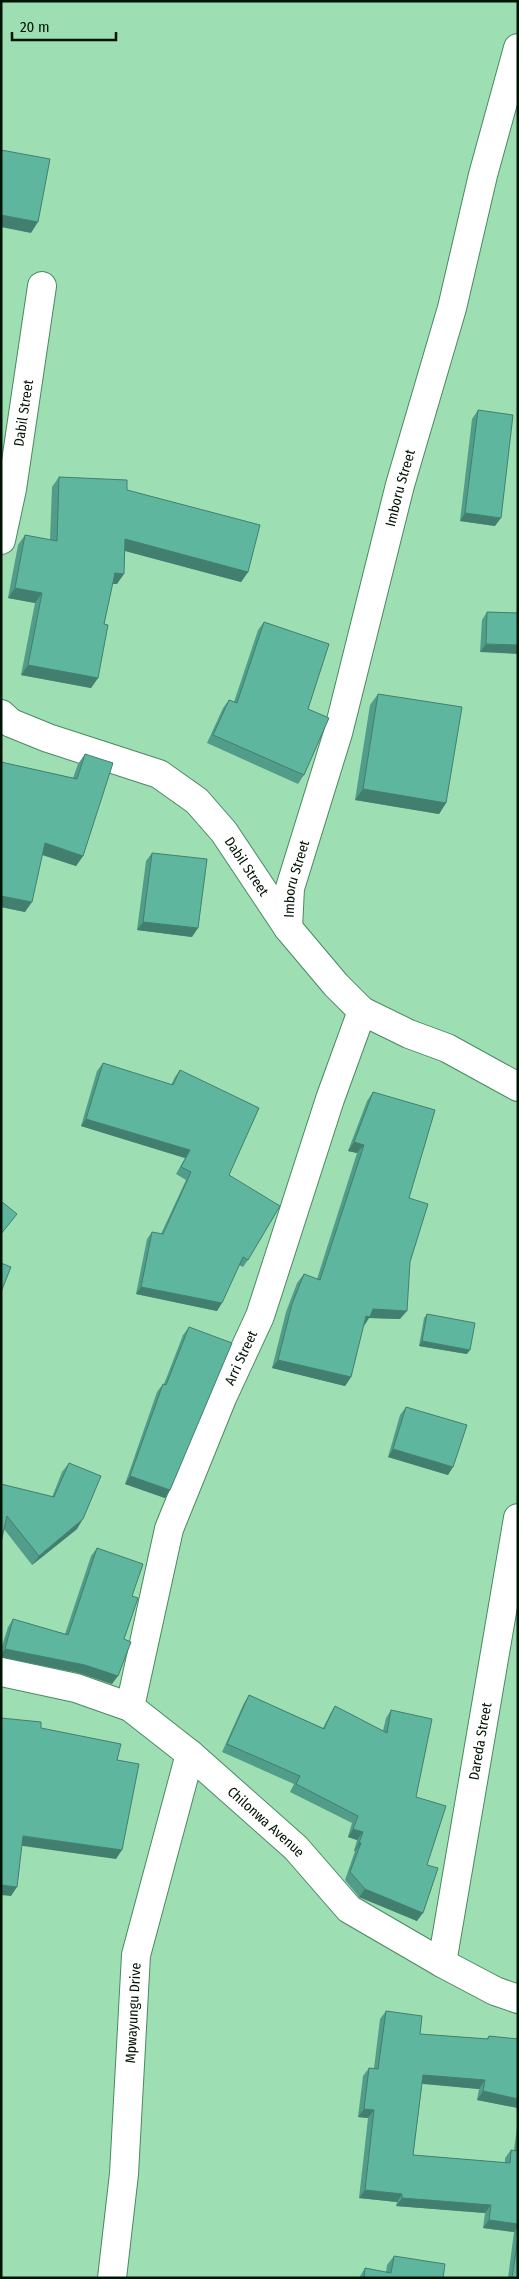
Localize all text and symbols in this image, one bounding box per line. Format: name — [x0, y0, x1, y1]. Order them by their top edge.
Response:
scale bar — [12, 10, 116, 42]
text: 20 m — [20, 18, 50, 36]
street label: Dabil Street — [10, 378, 37, 448]
street label: Imboru Street — [382, 447, 419, 528]
street label: Dabil Street — [221, 834, 272, 900]
street label: Imboru Street — [281, 838, 313, 918]
street label: Arri Street — [221, 1327, 261, 1388]
street label: Dareda Street — [465, 1701, 495, 1781]
street label: Chilonwa Avenue — [224, 1783, 308, 1861]
street label: Mpwayungu Drive — [122, 1962, 145, 2064]

